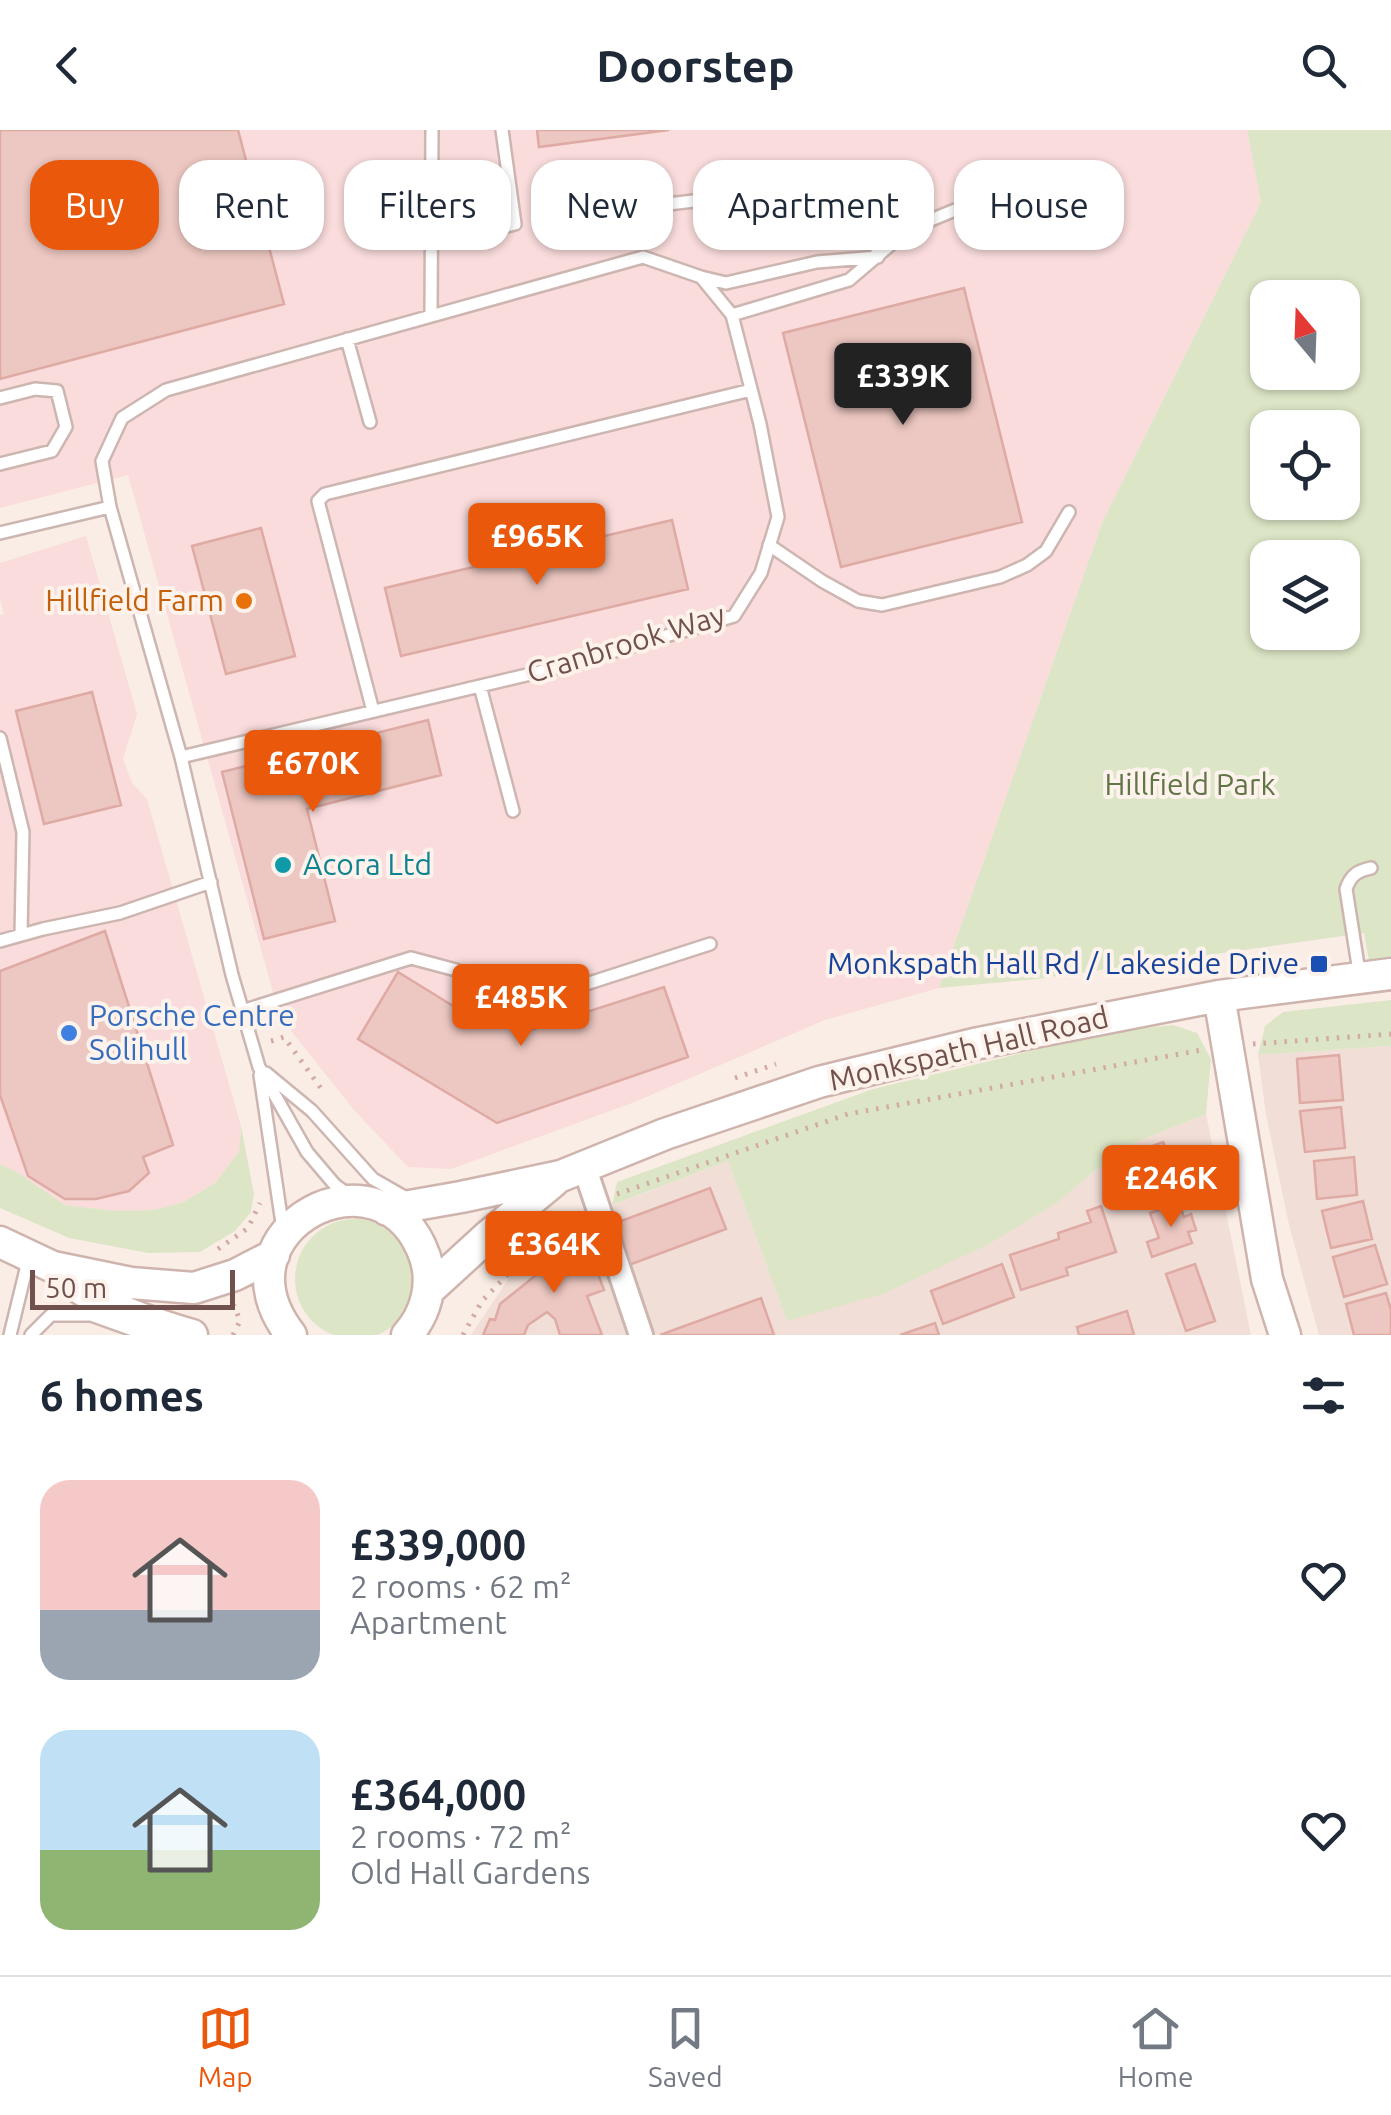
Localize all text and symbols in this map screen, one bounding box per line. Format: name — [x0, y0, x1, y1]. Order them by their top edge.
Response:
icon: back — [40, 38, 95, 93]
icon: search — [1296, 38, 1351, 93]
text: Doorstep — [596, 40, 795, 91]
chip: Buy — [30, 160, 159, 250]
chip: Rent — [179, 160, 324, 250]
chip: Filters — [344, 160, 511, 250]
chip: New — [531, 160, 673, 250]
chip: Apartment — [693, 160, 934, 250]
chip: House — [954, 160, 1124, 250]
north arrow — [1250, 280, 1360, 390]
map controls — [1250, 280, 1360, 650]
pin: £339K — [833, 343, 973, 428]
text: £339K — [856, 357, 950, 393]
button: locate — [1250, 410, 1360, 520]
pin: £965K — [467, 503, 607, 588]
text: £965K — [490, 517, 584, 553]
button: layers — [1250, 540, 1360, 650]
place label: Hillfield Farm — [45, 583, 224, 617]
marker: Hillfield Farm — [233, 590, 255, 612]
street label: Cranbrook Way — [523, 597, 729, 689]
pin: £670K — [243, 730, 383, 815]
text: £670K — [266, 744, 360, 780]
park label: Hillfield Park — [1104, 767, 1276, 801]
place label: Acora Ltd — [303, 847, 432, 881]
marker: Acora Ltd — [272, 854, 294, 876]
place label: Monkspath Hall Rd / Lakeside Drive — [827, 946, 1299, 980]
marker: Monkspath Hall Rd / Lakeside Drive — [1308, 953, 1330, 975]
pin: £485K — [451, 964, 591, 1049]
text: £485K — [474, 978, 568, 1014]
place label: Porsche Centre Solihull — [89, 998, 295, 1066]
street label: Monkspath Hall Road — [826, 999, 1112, 1097]
marker: Porsche Centre Solihull — [58, 1022, 80, 1044]
pin: £246K — [1101, 1145, 1241, 1230]
text: £246K — [1124, 1159, 1218, 1195]
pin: £364K — [484, 1211, 624, 1296]
text: £364K — [507, 1225, 601, 1261]
scale bar — [30, 1265, 235, 1310]
text: 50 m — [45, 1272, 107, 1303]
icon: filters — [1296, 1368, 1351, 1423]
text: 6 homes — [40, 1372, 204, 1419]
icon: home — [120, 1520, 240, 1640]
text: £339,000 — [350, 1521, 526, 1568]
icon: heart — [1296, 1553, 1351, 1608]
text: 2 rooms · 62 m² — [350, 1568, 571, 1604]
text: Apartment — [350, 1604, 507, 1640]
icon: home — [120, 1770, 240, 1890]
text: £364,000 — [350, 1771, 526, 1818]
icon: heart — [1296, 1803, 1351, 1858]
text: 2 rooms · 72 m² — [350, 1818, 571, 1854]
text: Old Hall Gardens — [350, 1854, 590, 1890]
tab: Map — [198, 2001, 253, 2092]
tab: Saved — [648, 2001, 723, 2092]
tab: Home — [1118, 2001, 1193, 2092]

